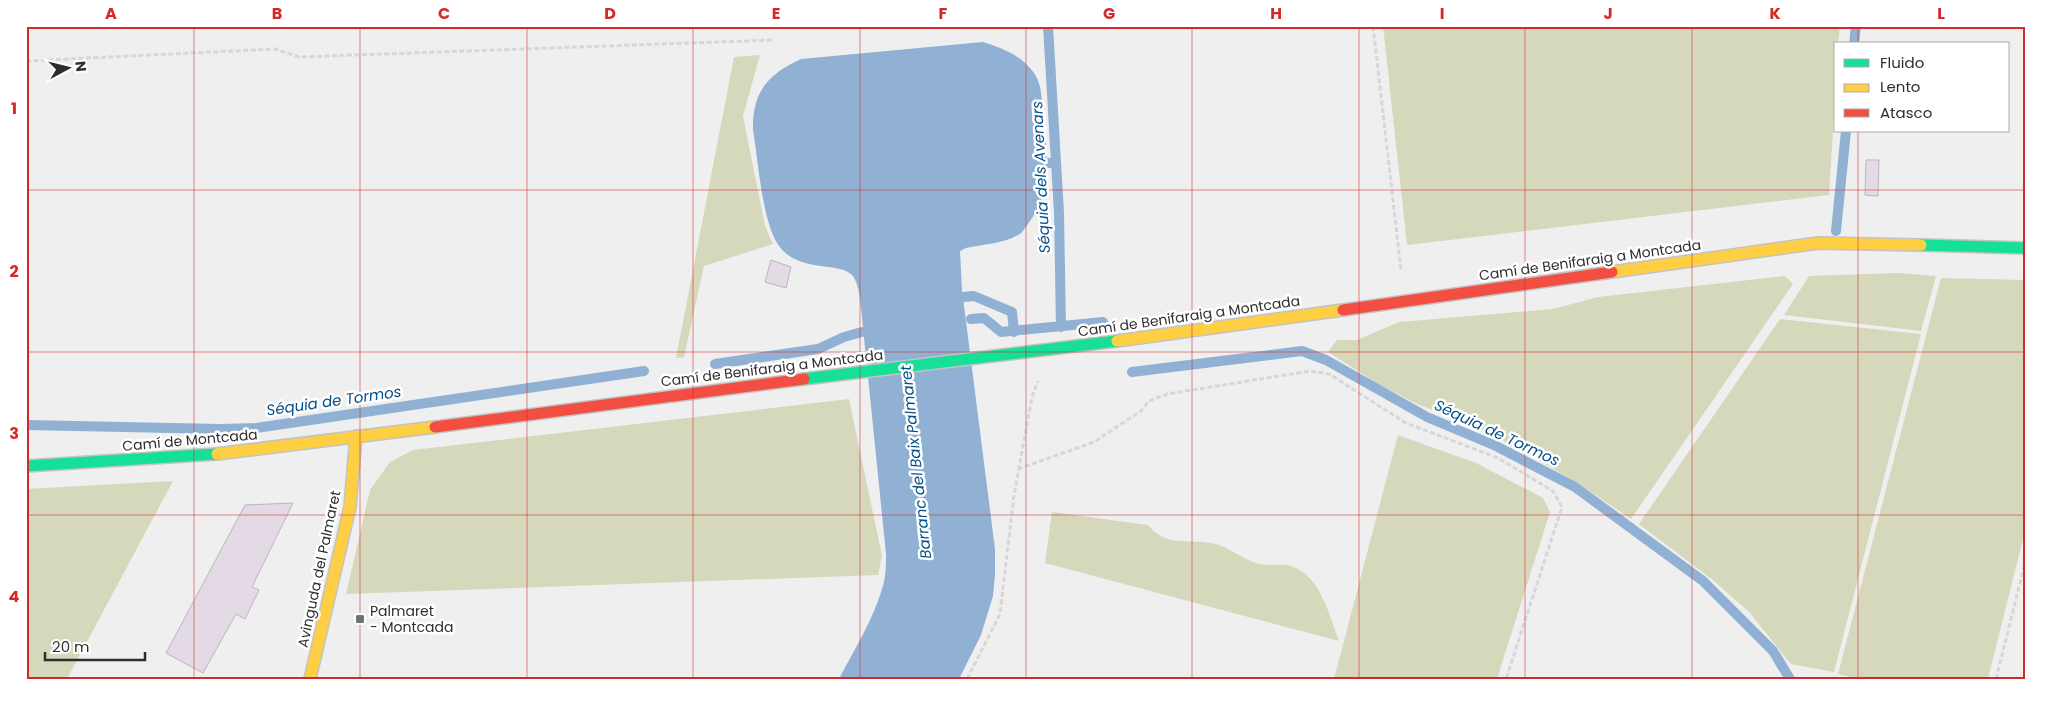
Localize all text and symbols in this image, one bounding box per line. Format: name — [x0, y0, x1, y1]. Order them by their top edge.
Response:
text: A — [105, 2, 117, 25]
text: B — [272, 2, 282, 25]
text: C — [438, 2, 450, 25]
text: D — [604, 2, 616, 25]
text: E — [772, 2, 780, 25]
text: F — [939, 2, 948, 25]
text: G — [1103, 2, 1115, 25]
text: H — [1270, 2, 1282, 25]
text: I — [1440, 2, 1444, 25]
text: J — [1603, 2, 1613, 25]
text: K — [1769, 2, 1781, 25]
text: L — [1937, 2, 1945, 25]
north arrow — [42, 42, 92, 92]
legend — [1834, 42, 2010, 132]
text: Fluido — [1880, 52, 1924, 73]
text: N — [70, 60, 91, 73]
text: Lento — [1880, 76, 1920, 97]
text: 1 — [11, 97, 17, 120]
water label: Séquia dels Avenars — [1026, 100, 1055, 254]
text: Atasco — [1880, 102, 1932, 123]
street label: Camí de Benifaraig a Montcada — [1478, 235, 1702, 285]
text: 2 — [9, 260, 19, 283]
street label: Camí de Benifaraig a Montcada — [1077, 291, 1301, 341]
street label: Camí de Benifaraig a Montcada — [660, 344, 884, 392]
water label: Barranc del Baix Palmaret — [895, 364, 936, 560]
water label: Séquia de Tormos — [265, 381, 403, 420]
water label: Séquia de Tormos — [1431, 394, 1564, 471]
text: 3 — [9, 422, 19, 445]
street label: Camí de Montcada — [122, 424, 258, 456]
street label: Avinguda del Palmaret — [293, 489, 345, 649]
text: 4 — [9, 585, 20, 608]
place label: Palmaret - Montcada — [370, 601, 453, 637]
marker: Palmaret - Montcada — [354, 613, 366, 625]
scale bar — [45, 630, 145, 662]
text: 20 m — [52, 636, 90, 657]

